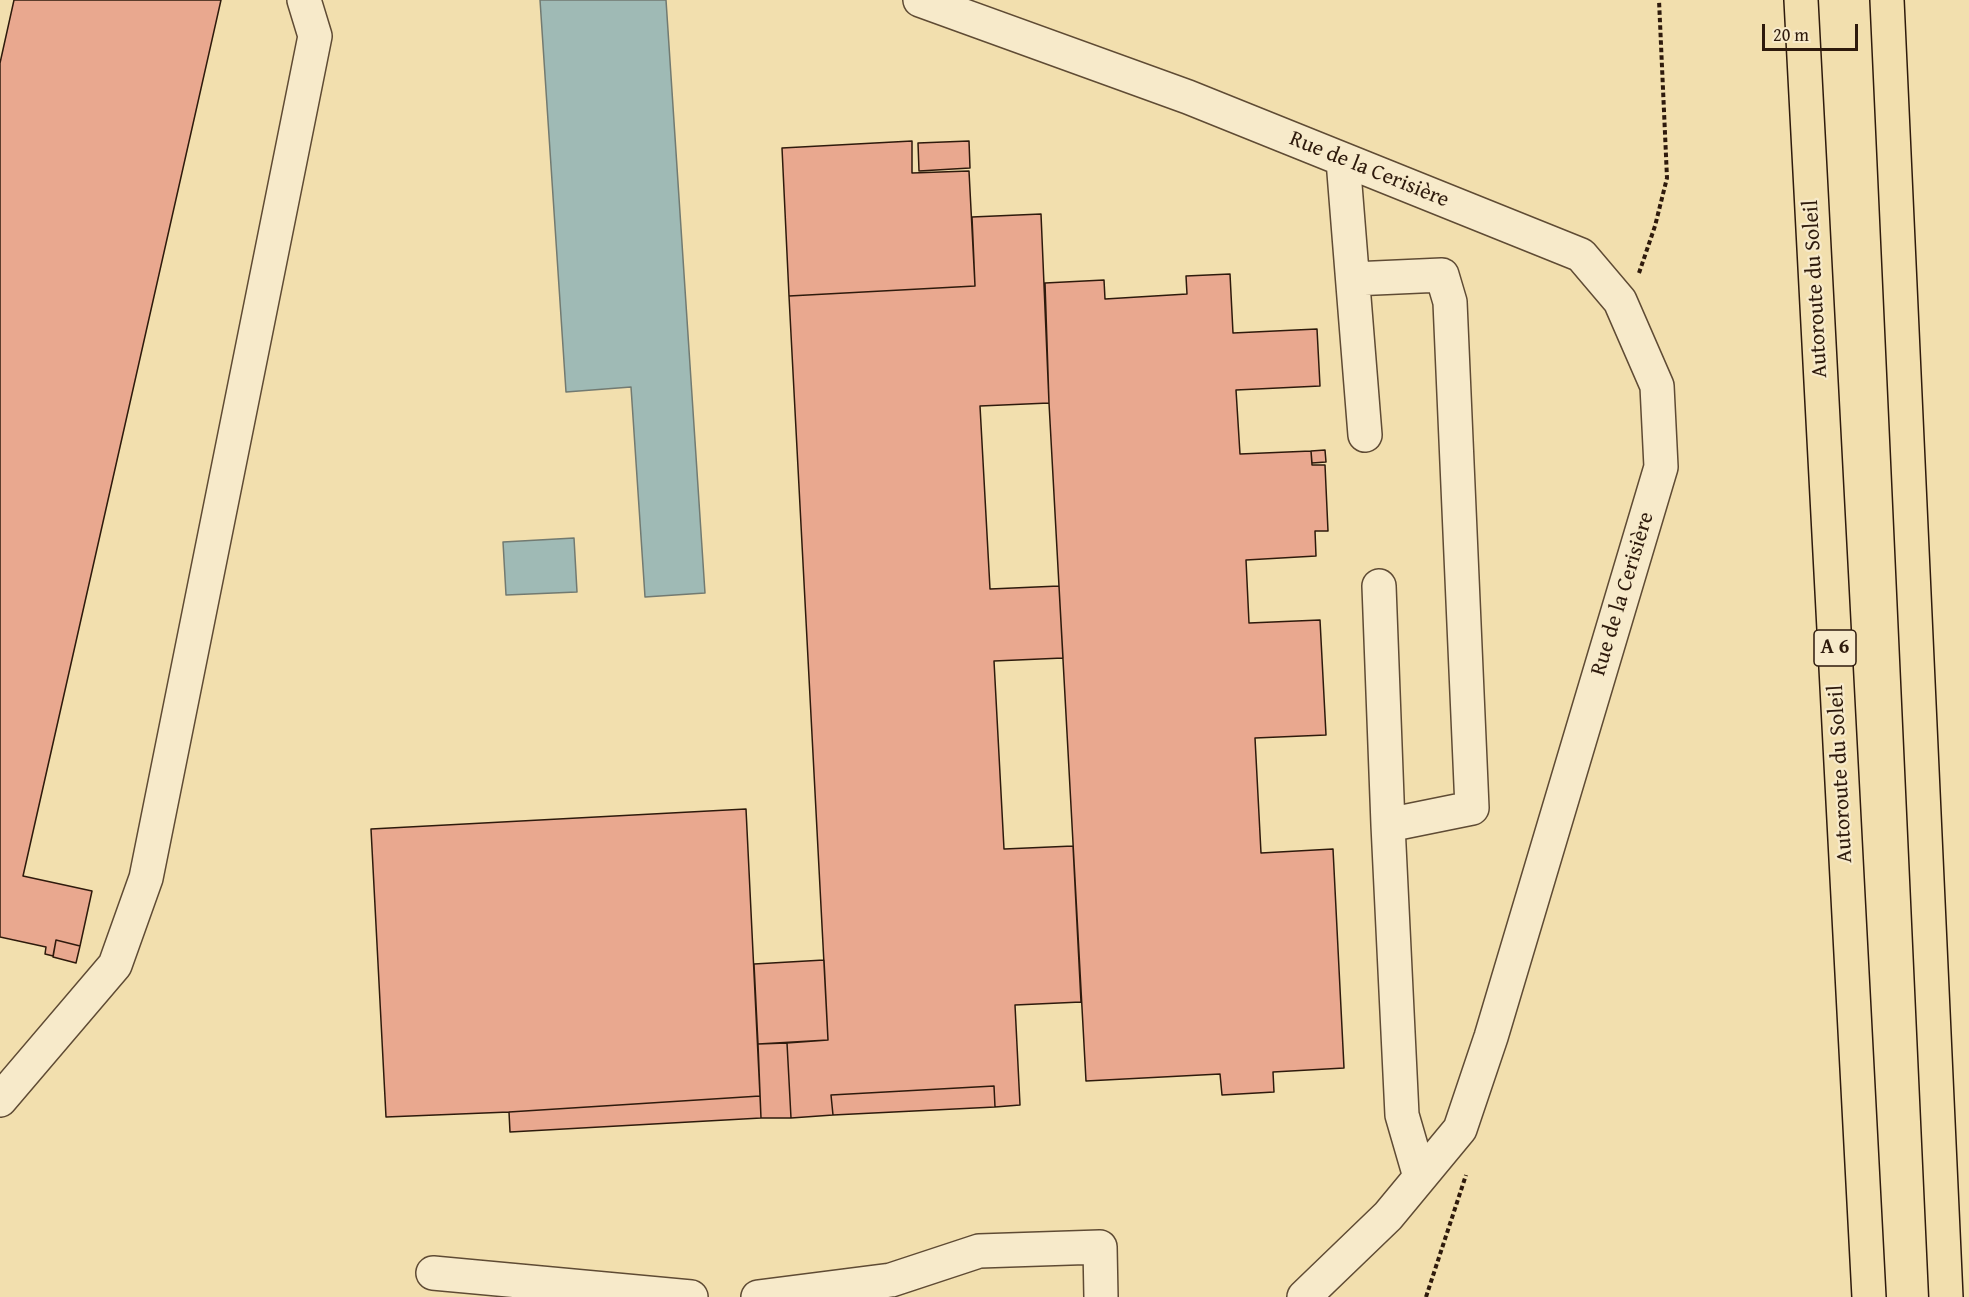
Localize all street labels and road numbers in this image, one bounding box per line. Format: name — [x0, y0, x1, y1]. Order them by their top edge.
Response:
street label: Rue de la Cerisière — [1285, 126, 1453, 214]
street label: Autoroute du Soleil — [1798, 199, 1834, 379]
street label: Rue de la Cerisière — [1586, 509, 1660, 679]
road number: A 6 — [1814, 630, 1856, 666]
street label: Autoroute du Soleil — [1823, 684, 1859, 864]

